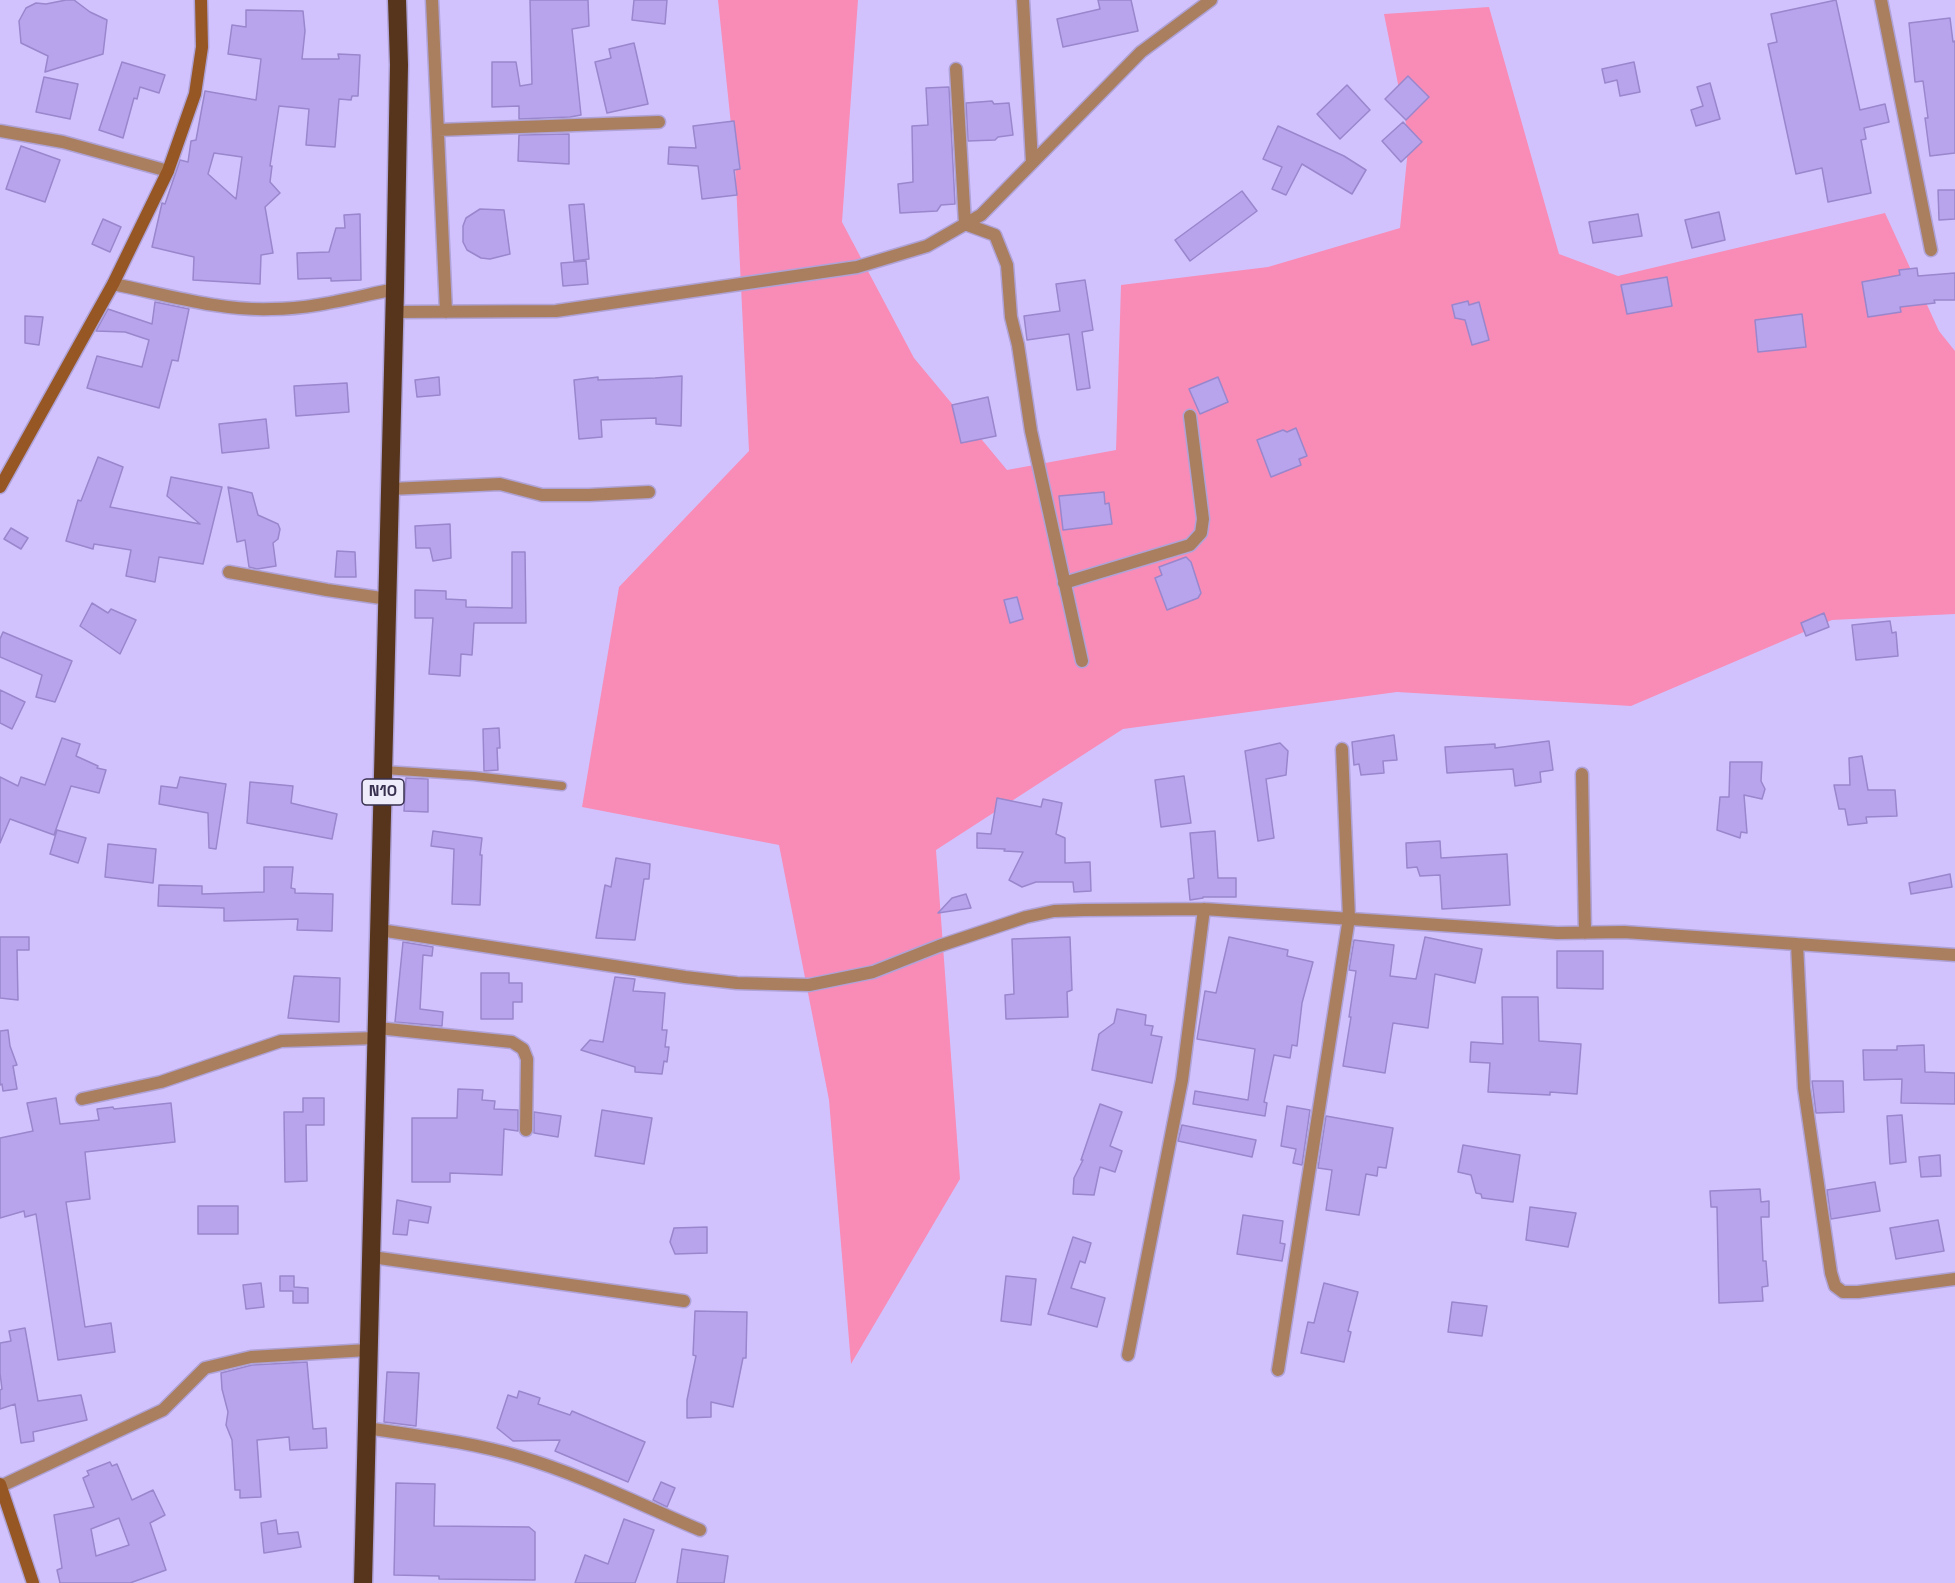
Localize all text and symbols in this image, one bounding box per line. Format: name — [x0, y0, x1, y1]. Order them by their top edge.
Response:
road number: N10 — [362, 779, 404, 805]

